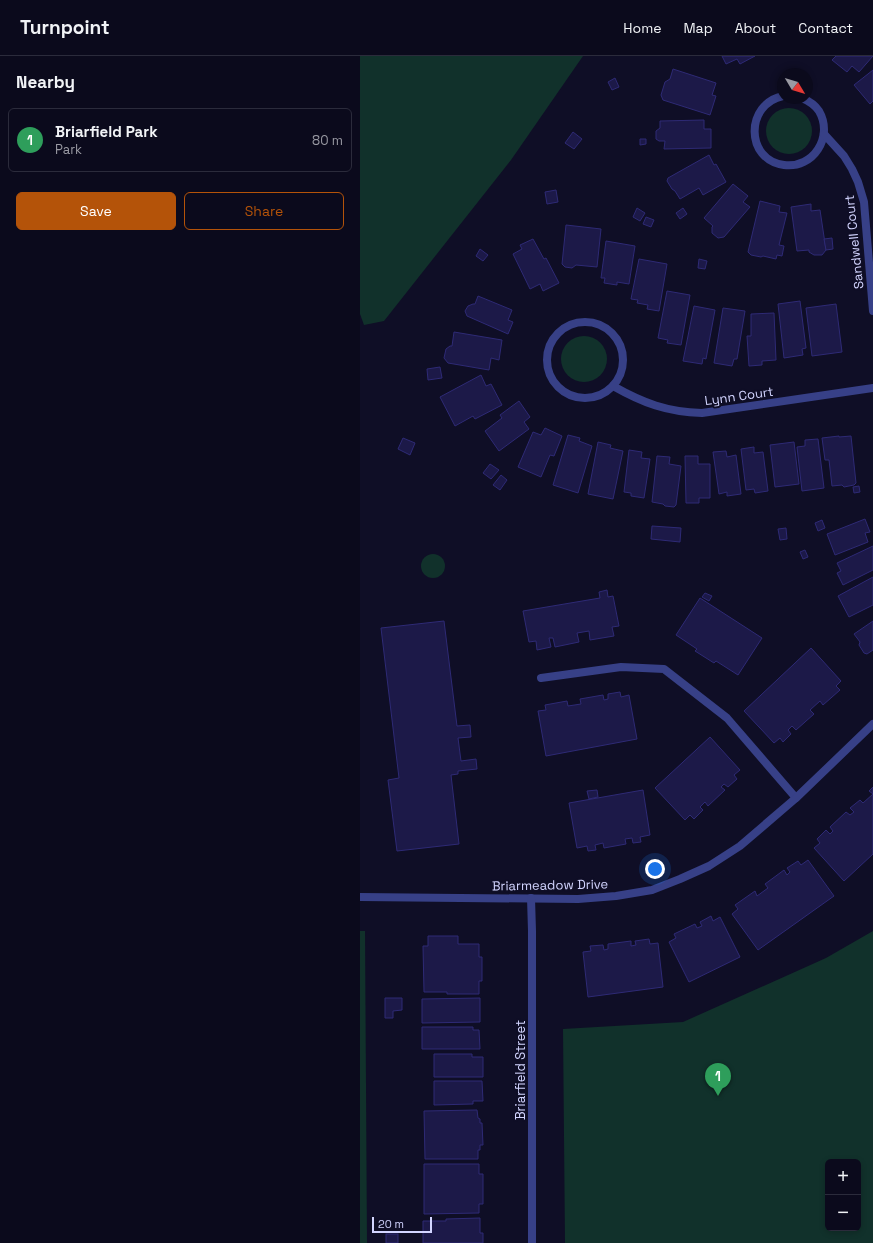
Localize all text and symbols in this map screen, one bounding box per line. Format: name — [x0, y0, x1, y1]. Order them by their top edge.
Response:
text: Turnpoint — [20, 15, 110, 40]
text: Home — [623, 19, 661, 37]
text: Map — [683, 19, 713, 37]
text: About — [735, 19, 776, 37]
text: Contact — [798, 19, 853, 37]
north arrow — [777, 68, 813, 104]
text: Nearby — [16, 71, 75, 93]
text: Briarfield Park — [55, 122, 158, 141]
text: 1 — [27, 132, 33, 149]
text: 80 m — [312, 132, 343, 149]
text: Park — [55, 141, 82, 158]
button: Save — [16, 192, 176, 230]
button: Share — [184, 192, 344, 230]
street label: Sandwell Court — [841, 194, 867, 290]
street label: Lynn Court — [703, 383, 775, 409]
your location — [645, 859, 665, 879]
street label: Briarmeadow Drive — [492, 875, 608, 895]
street label: Briarfield Street — [512, 1020, 529, 1120]
pin: 1 — [705, 1063, 731, 1096]
map controls — [825, 1159, 861, 1231]
button: + — [825, 1159, 861, 1195]
button: − — [825, 1195, 861, 1231]
scale bar — [372, 1215, 432, 1234]
text: 20 m — [378, 1217, 404, 1231]

